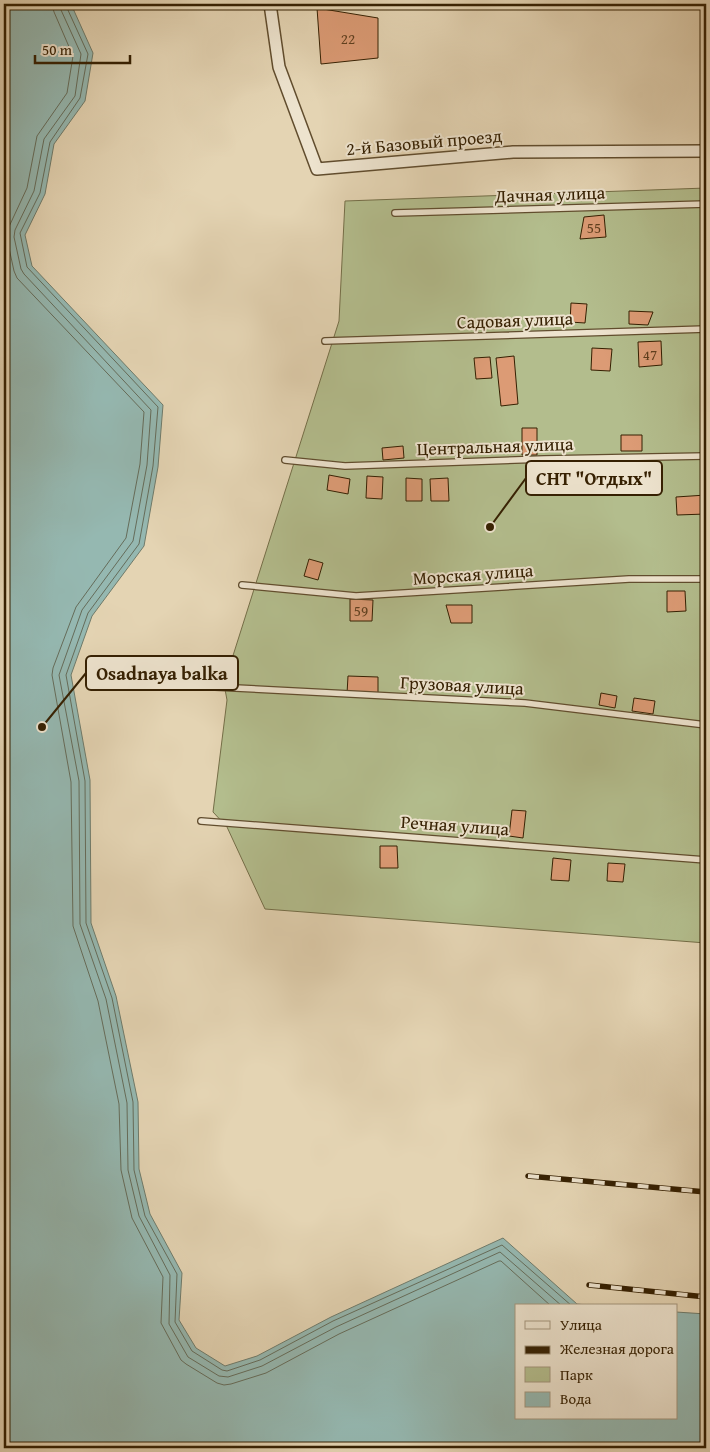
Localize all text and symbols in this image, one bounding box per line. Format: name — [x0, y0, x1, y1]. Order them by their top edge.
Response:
house number: 22 — [341, 28, 355, 49]
scale bar — [35, 32, 130, 64]
text: 50 m — [42, 39, 73, 60]
street label: 2-й Базовый проезд — [345, 122, 503, 162]
street label: Дачная улица — [493, 179, 606, 209]
house number: 55 — [587, 217, 601, 238]
street label: Садовая улица — [456, 304, 574, 336]
house number: 47 — [643, 344, 657, 365]
street label: Центральная улица — [416, 430, 574, 462]
callout: СНТ "Отдых" — [526, 461, 662, 495]
text: СНТ "Отдых" — [536, 464, 652, 492]
street label: Морская улица — [412, 556, 535, 592]
house number: 59 — [354, 600, 368, 621]
callout: Osadnaya balka — [86, 656, 238, 690]
text: Osadnaya balka — [96, 659, 228, 687]
street label: Грузовая улица — [400, 668, 525, 702]
street label: Речная улица — [400, 808, 510, 842]
legend — [515, 1304, 678, 1420]
text: Улица — [560, 1314, 603, 1335]
text: Железная дорога — [559, 1338, 675, 1359]
text: Парк — [560, 1364, 593, 1385]
text: Вода — [560, 1388, 592, 1409]

